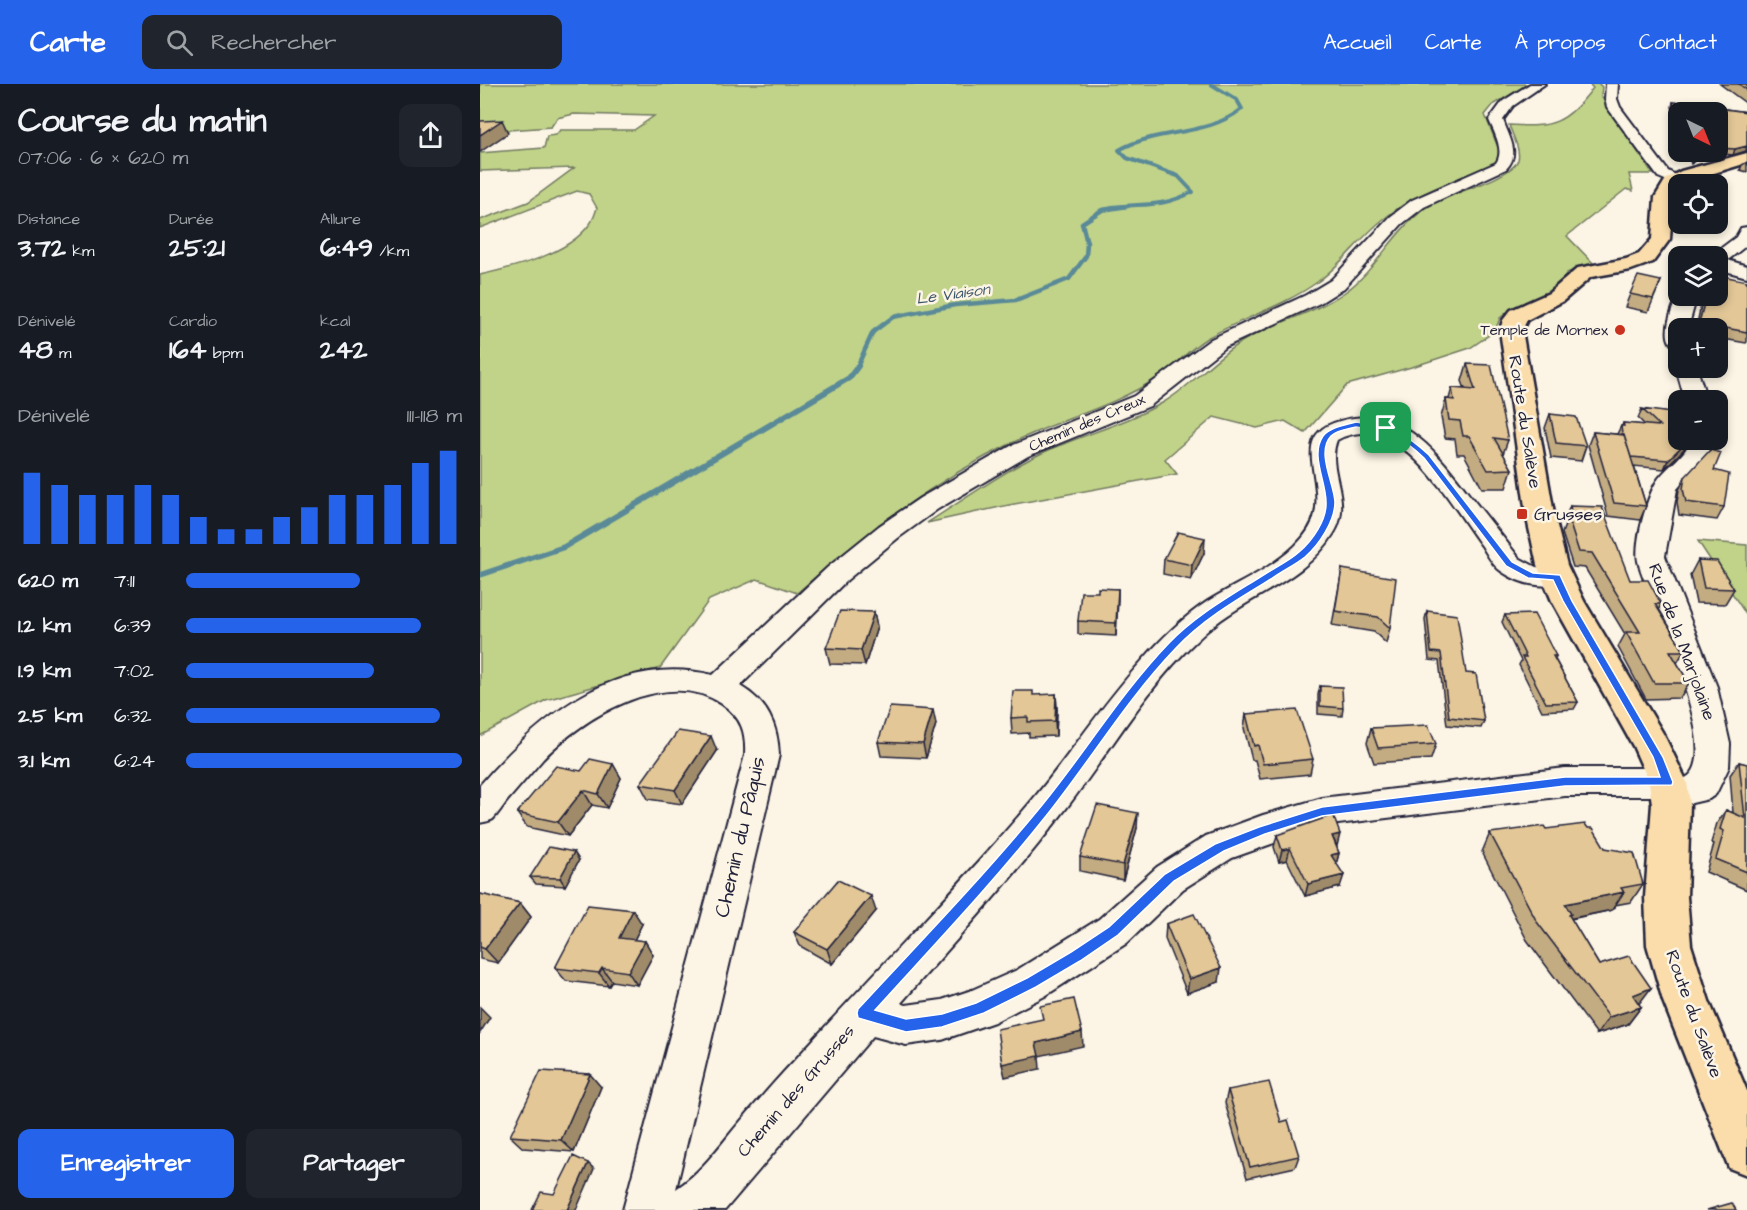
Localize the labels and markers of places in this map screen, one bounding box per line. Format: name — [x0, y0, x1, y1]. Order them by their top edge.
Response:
place label: Temple de Mornex — [1480, 320, 1609, 341]
marker: Temple de Mornex — [1613, 323, 1627, 337]
pin — [1360, 402, 1411, 453]
place label: Grusses — [1534, 502, 1602, 527]
marker: Grusses — [1515, 507, 1529, 521]

